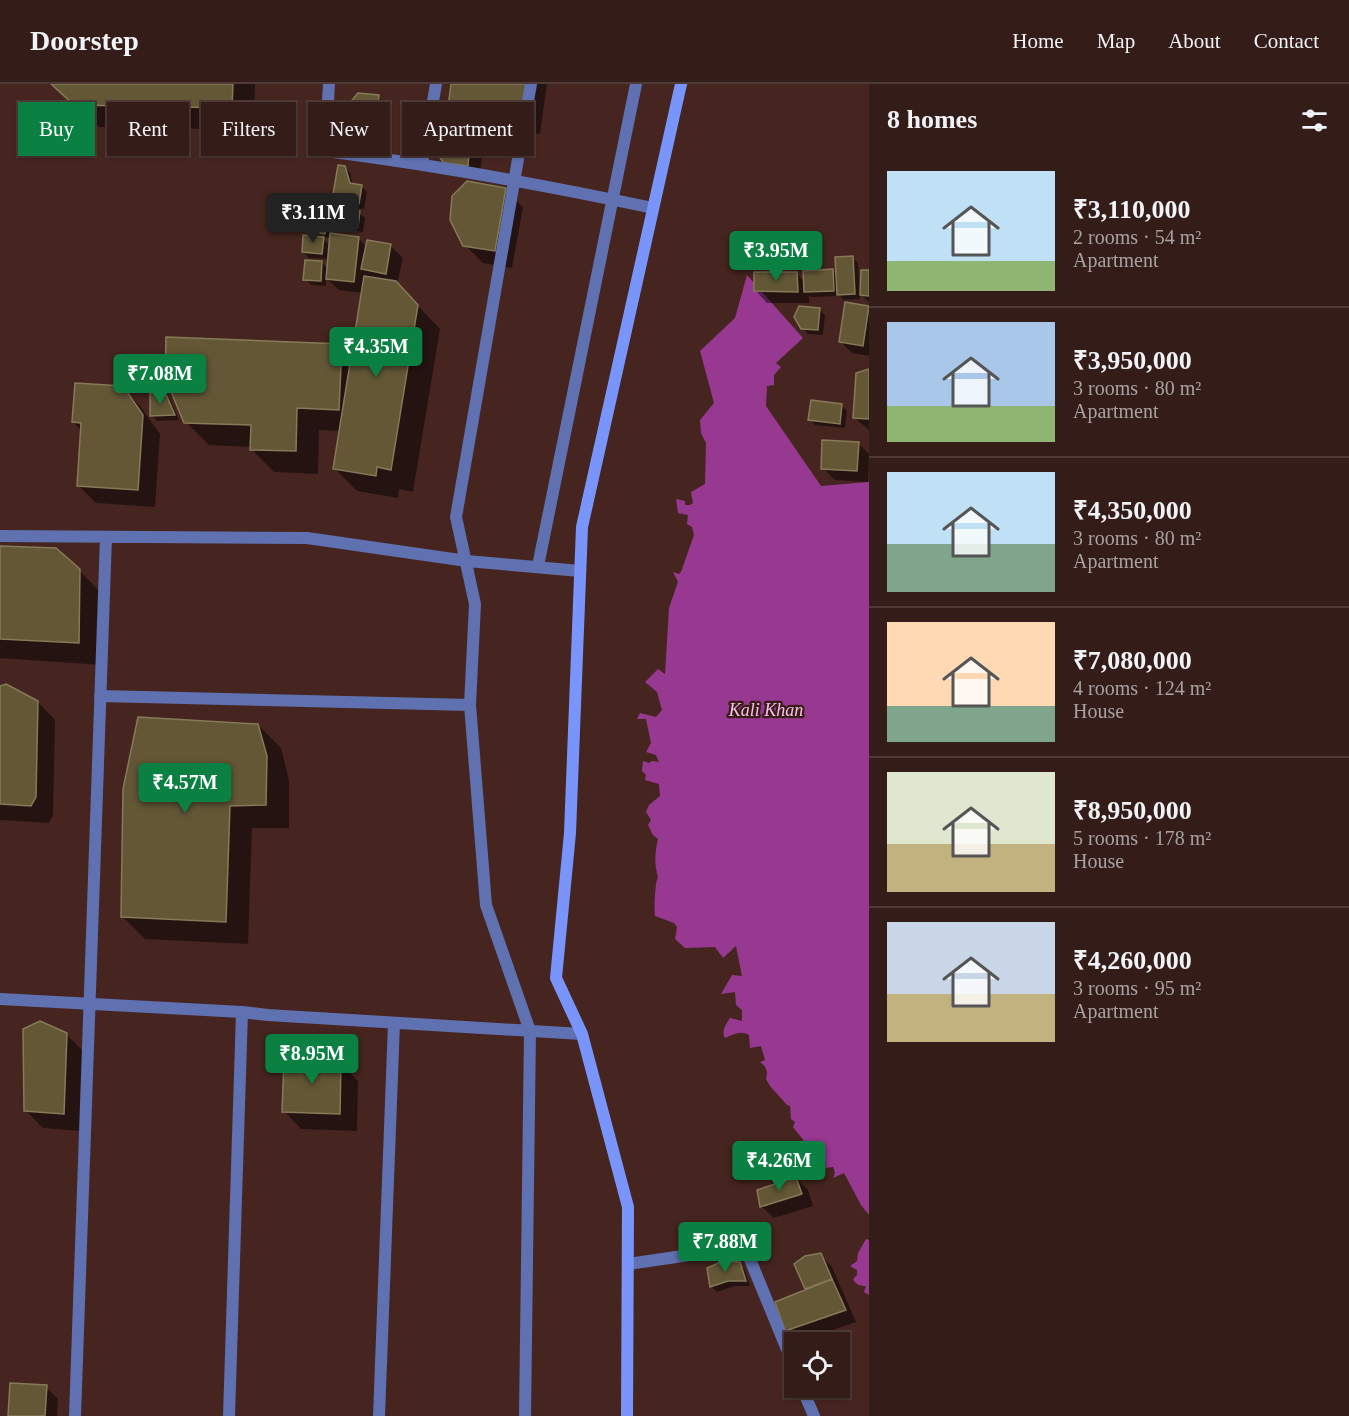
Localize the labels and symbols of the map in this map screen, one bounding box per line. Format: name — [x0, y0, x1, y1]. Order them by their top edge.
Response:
pin: ₹3.11M — [264, 193, 362, 244]
pin: ₹3.95M — [727, 231, 825, 282]
pin: ₹4.35M — [327, 327, 425, 378]
pin: ₹7.08M — [111, 354, 209, 405]
water label: Kali Khan — [728, 700, 803, 720]
pin: ₹4.57M — [136, 763, 234, 814]
pin: ₹8.95M — [263, 1034, 361, 1085]
pin: ₹4.26M — [730, 1141, 828, 1192]
pin: ₹7.88M — [676, 1222, 774, 1273]

